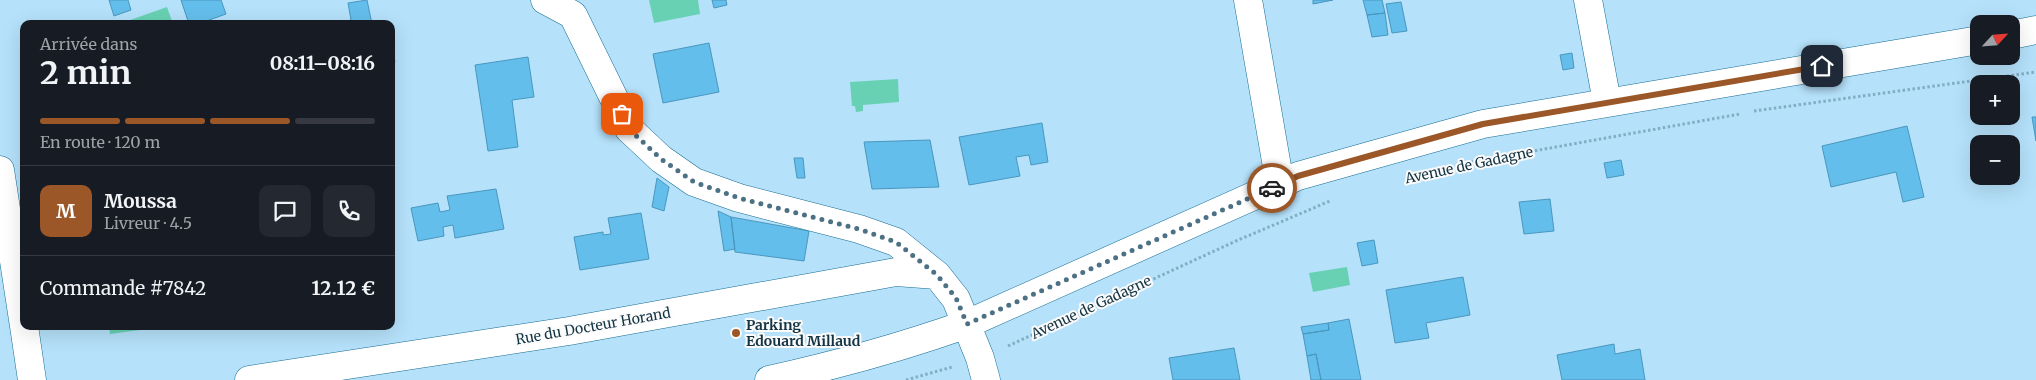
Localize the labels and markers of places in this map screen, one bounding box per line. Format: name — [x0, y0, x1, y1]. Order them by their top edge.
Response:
pin — [1801, 45, 1843, 87]
pin — [601, 93, 643, 135]
place label: Parking Edouard Millaud — [746, 316, 861, 350]
marker: Parking Edouard Millaud — [730, 327, 742, 339]

